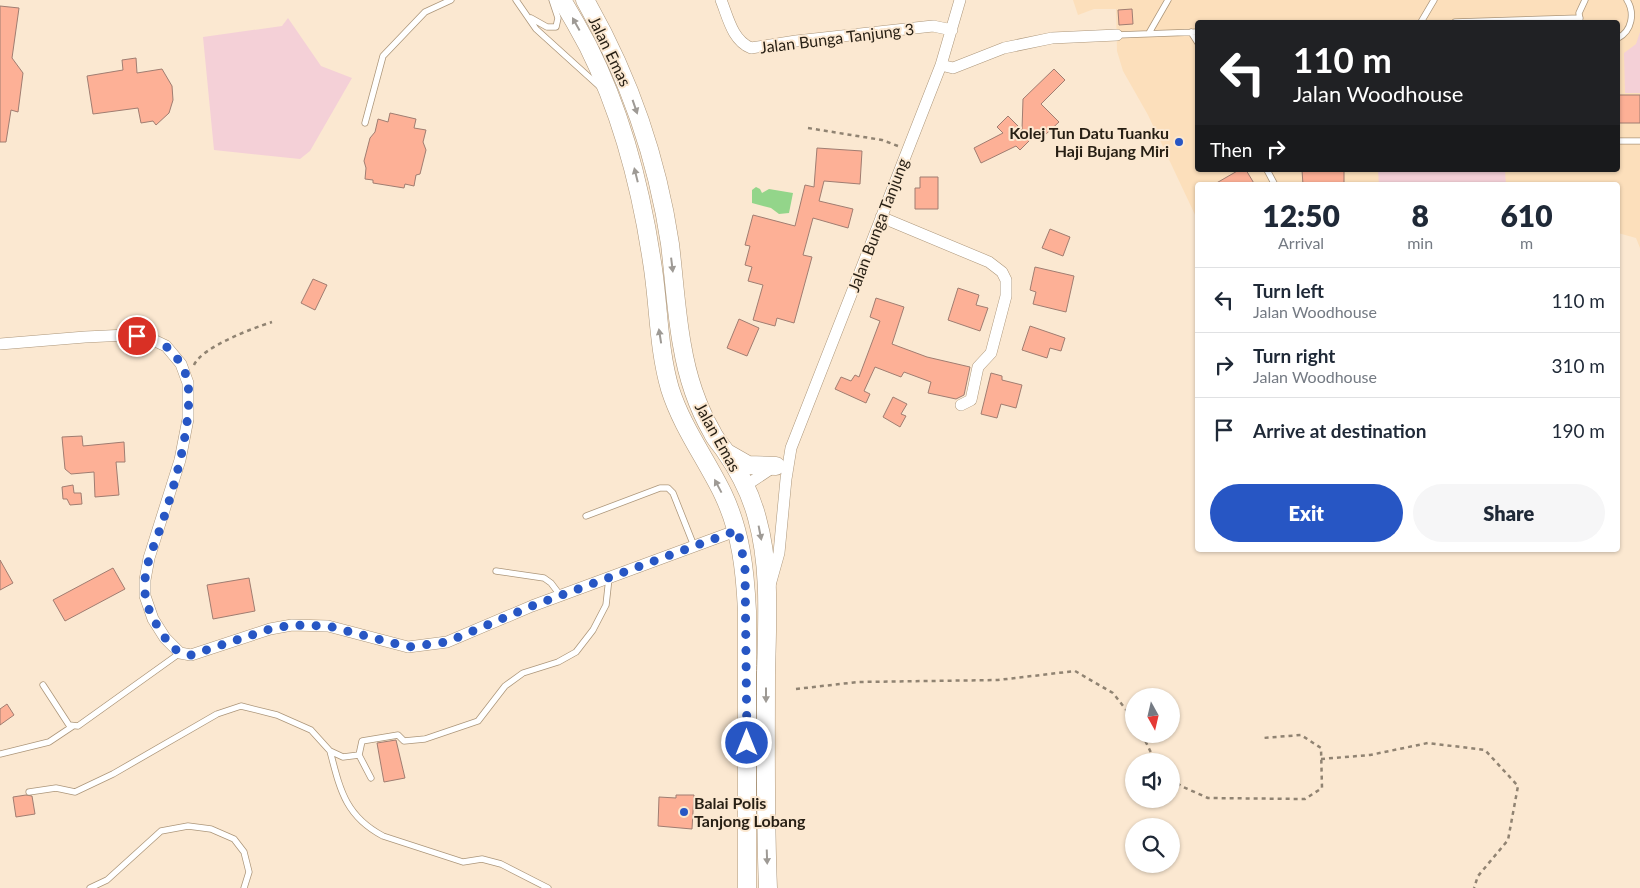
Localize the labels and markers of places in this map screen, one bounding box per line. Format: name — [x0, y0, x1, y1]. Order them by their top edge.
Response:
place label: Kolej Tun Datu Tuanku Haji Bujang Miri — [1009, 123, 1169, 160]
marker: Kolej Tun Datu Tuanku Haji Bujang Miri — [1173, 136, 1185, 148]
pin — [116, 315, 158, 357]
place label: Balai Polis Tanjong Lobang — [694, 793, 806, 830]
marker: Balai Polis Tanjong Lobang — [678, 806, 690, 818]

